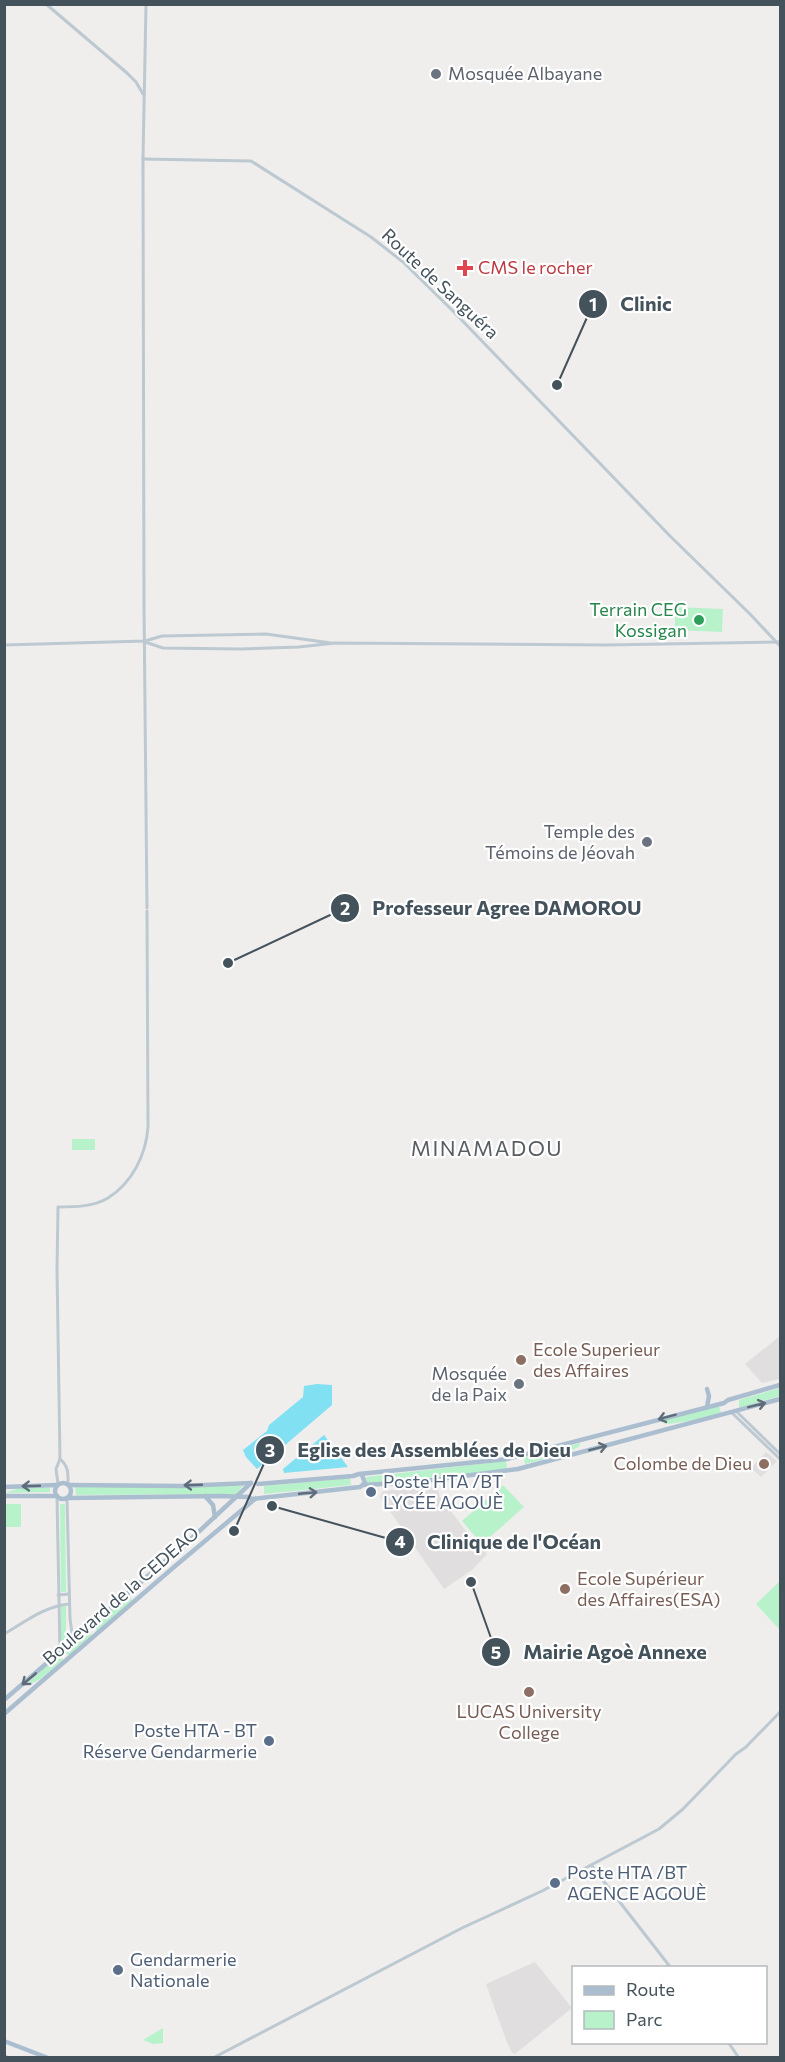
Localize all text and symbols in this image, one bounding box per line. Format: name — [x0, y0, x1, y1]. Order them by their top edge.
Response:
place label: Mosquée Albayane — [448, 62, 602, 84]
marker: Mosquée Albayane — [429, 67, 443, 81]
street label: Route de Sanguéra — [378, 223, 504, 343]
place label: CMS le rocher — [478, 256, 593, 278]
marker: CMS le rocher — [456, 259, 474, 277]
callout: Clinic — [578, 285, 684, 323]
text: Clinic — [620, 291, 672, 315]
text: 1 — [589, 293, 597, 315]
place label: Terrain CEG Kossigan — [589, 598, 687, 641]
marker: Terrain CEG Kossigan — [692, 613, 706, 627]
place label: Temple des Témoins de Jéovah — [485, 820, 635, 863]
marker: Temple des Témoins de Jéovah — [640, 835, 654, 849]
callout: Professeur Agree DAMOROU — [330, 889, 653, 927]
text: Professeur Agree DAMOROU — [372, 895, 642, 919]
text: 2 — [340, 897, 350, 919]
district label: MINAMADOU — [411, 1135, 563, 1160]
place label: Ecole Superieur des Affaires — [533, 1338, 660, 1381]
marker: Ecole Superieur des Affaires — [514, 1353, 528, 1367]
place label: Mosquée de la Paix — [431, 1362, 507, 1405]
marker: Mosquée de la Paix — [512, 1377, 526, 1391]
one-way arrow — [747, 1398, 766, 1410]
one-way arrow — [658, 1412, 677, 1423]
callout: Eglise des Assemblées de Dieu — [255, 1431, 583, 1469]
text: Eglise des Assemblées de Dieu — [297, 1437, 571, 1461]
text: 3 — [265, 1439, 275, 1461]
one-way arrow — [588, 1441, 607, 1453]
place label: Colombe de Dieu — [614, 1452, 752, 1474]
marker: Colombe de Dieu — [757, 1457, 771, 1471]
place label: Poste HTA /BT LYCÉE AGOUÈ — [383, 1470, 503, 1513]
one-way arrow — [183, 1479, 203, 1491]
one-way arrow — [21, 1481, 41, 1492]
marker: Poste HTA /BT LYCÉE AGOUÈ — [364, 1485, 378, 1499]
one-way arrow — [297, 1487, 317, 1498]
street label: Boulevard de la CEDEAO — [38, 1521, 203, 1669]
callout: Clinique de l'Océan — [385, 1523, 613, 1561]
text: Clinique de l'Océan — [427, 1529, 601, 1553]
text: 4 — [394, 1530, 406, 1552]
place label: Ecole Supérieur des Affaires(ESA) — [577, 1567, 720, 1610]
marker: Ecole Supérieur des Affaires(ESA) — [558, 1582, 572, 1596]
callout: Mairie Agoè Annexe — [481, 1633, 719, 1671]
text: Mairie Agoè Annexe — [523, 1639, 707, 1663]
text: 5 — [491, 1641, 501, 1663]
one-way arrow — [22, 1672, 37, 1686]
marker: LUCAS University College — [522, 1685, 536, 1699]
place label: LUCAS University College — [457, 1700, 601, 1743]
place label: Poste HTA - BT Réserve Gendarmerie — [83, 1719, 257, 1762]
marker: Poste HTA - BT Réserve Gendarmerie — [262, 1734, 276, 1748]
place label: Poste HTA /BT AGENCE AGOUÈ — [567, 1861, 706, 1904]
marker: Poste HTA /BT AGENCE AGOUÈ — [548, 1876, 562, 1890]
place label: Gendarmerie Nationale — [130, 1948, 237, 1991]
marker: Gendarmerie Nationale — [111, 1963, 125, 1977]
legend — [572, 1966, 767, 2044]
text: Route — [626, 1978, 675, 2000]
text: Parc — [626, 2008, 663, 2030]

